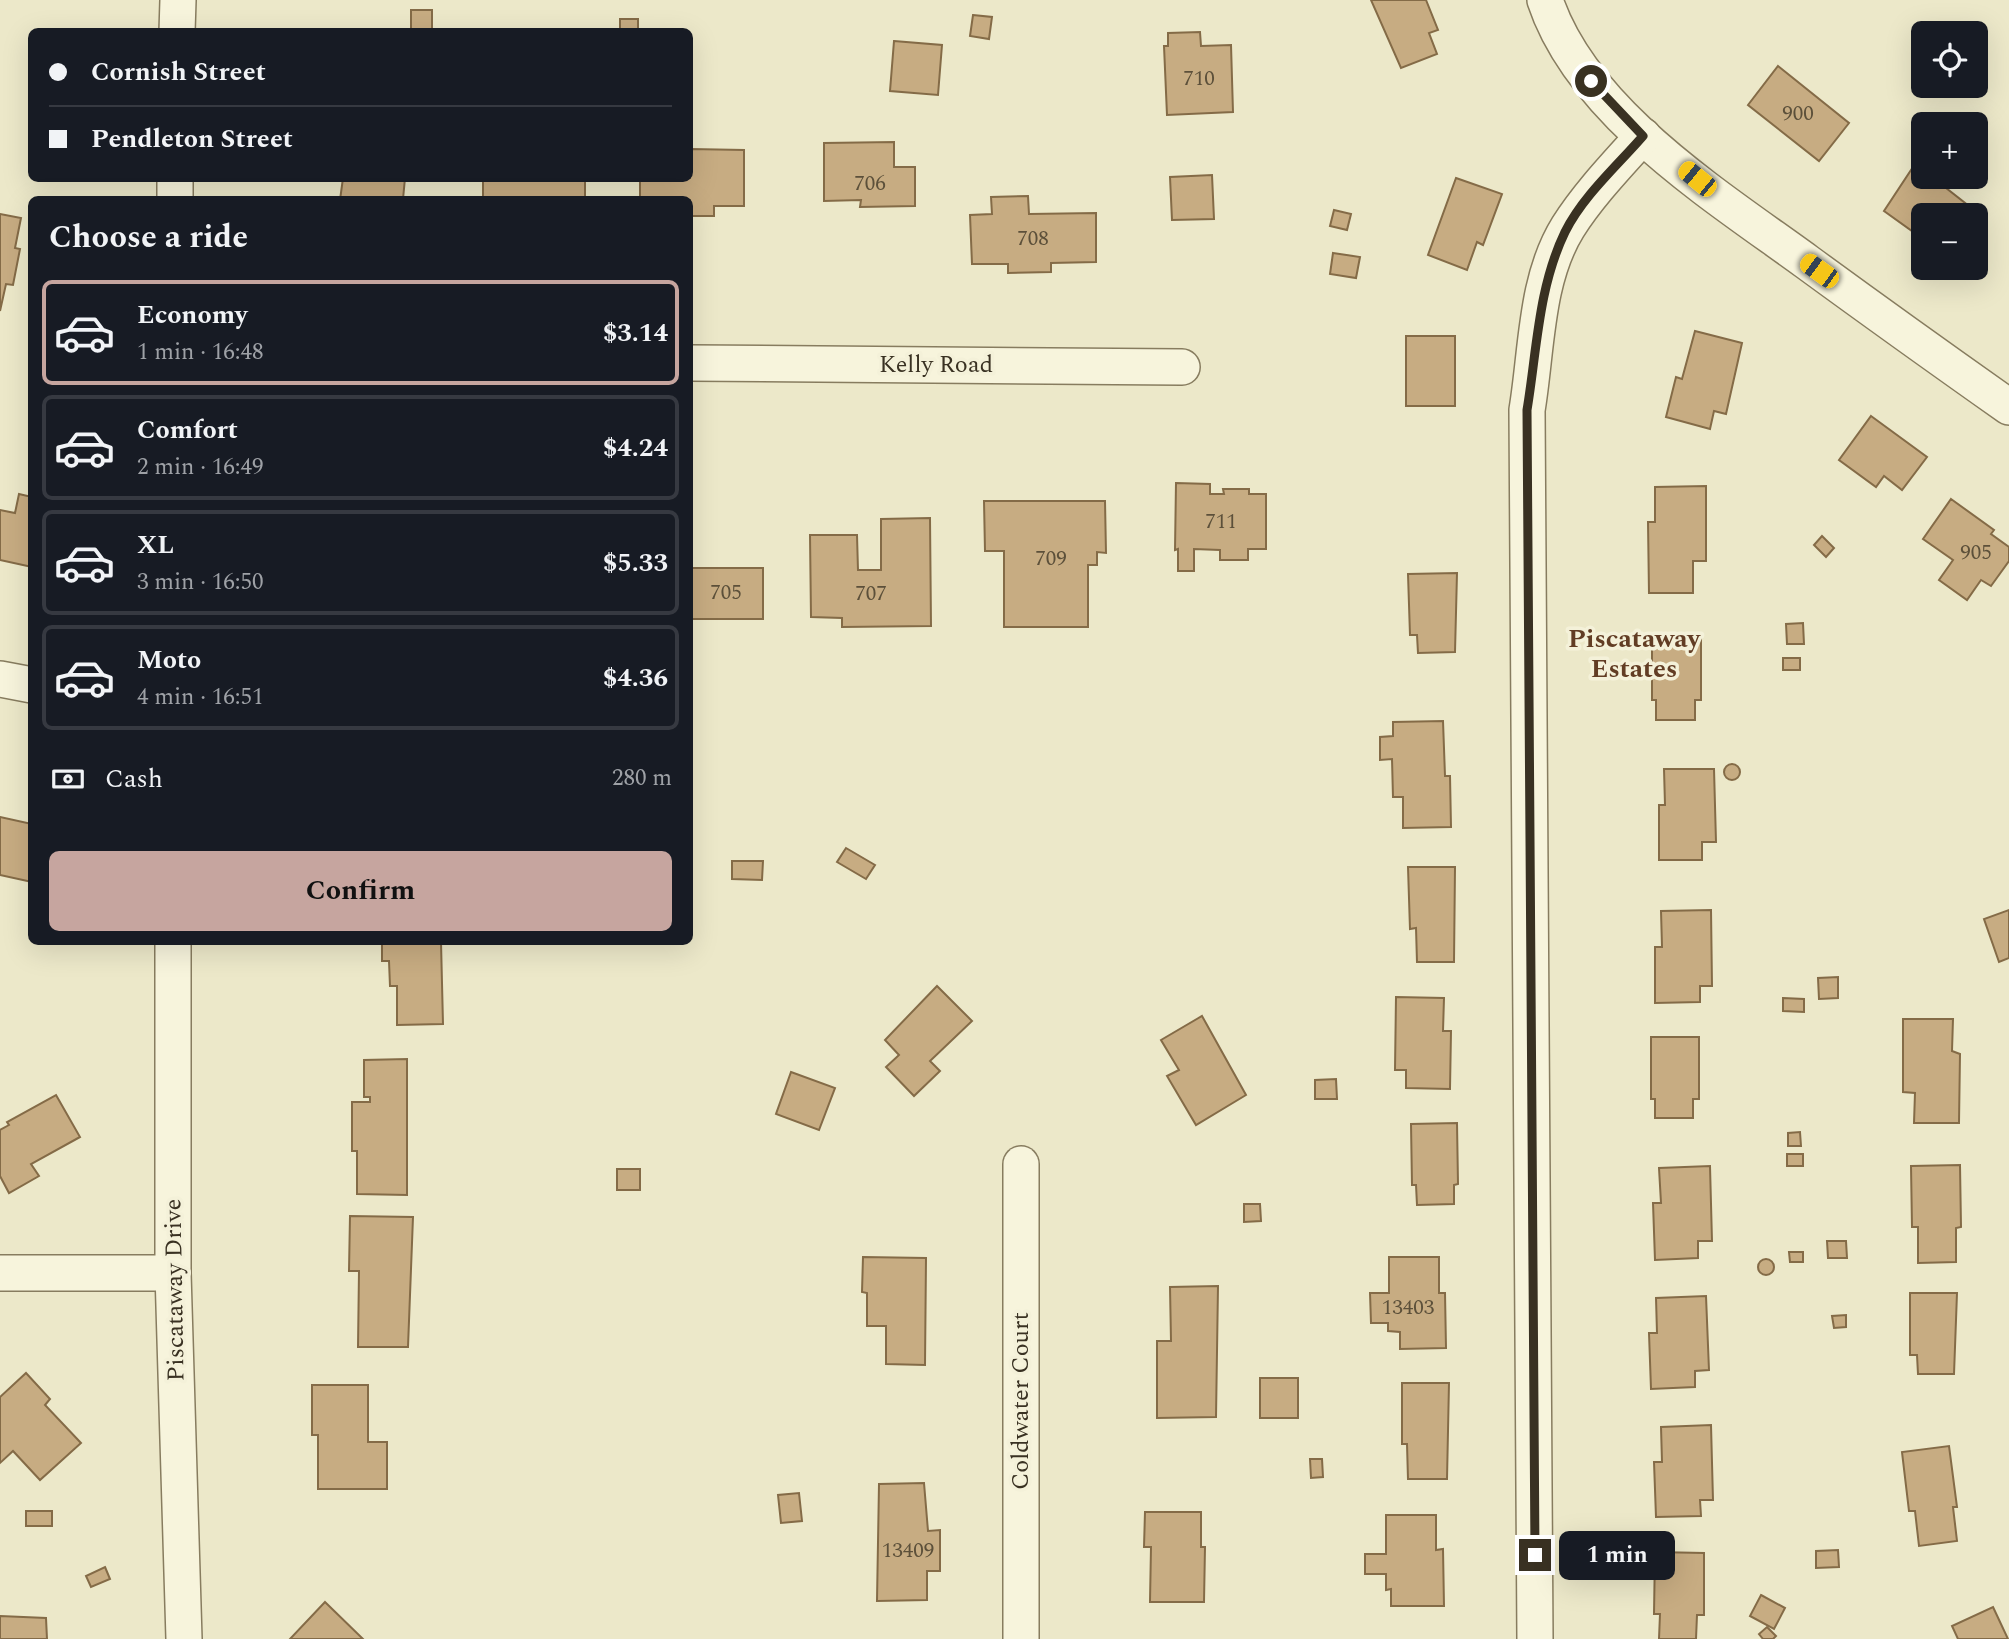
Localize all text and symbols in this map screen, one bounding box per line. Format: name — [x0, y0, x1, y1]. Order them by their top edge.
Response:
map controls — [1911, 21, 1988, 280]
button: locate — [1911, 21, 1988, 98]
text: Cornish Street — [91, 52, 266, 92]
house number: 710 — [1183, 63, 1215, 95]
route start — [1575, 65, 1607, 97]
house number: 900 — [1782, 98, 1814, 130]
button: + — [1911, 112, 1988, 189]
text: Pendleton Street — [91, 119, 293, 159]
car — [1675, 158, 1720, 200]
house number: 706 — [854, 168, 886, 200]
button: − — [1911, 203, 1988, 280]
text: Choose a ride — [49, 213, 248, 262]
house number: 708 — [1017, 223, 1049, 255]
car — [1796, 250, 1843, 292]
text: Economy — [137, 295, 247, 335]
icon: car — [53, 301, 116, 364]
text: $3.14 — [603, 313, 668, 353]
text: 1 min · 16:48 — [137, 335, 264, 370]
street label: Kelly Road — [879, 347, 993, 383]
text: Comfort — [137, 410, 238, 450]
icon: car — [53, 416, 116, 479]
text: $4.24 — [603, 428, 668, 468]
text: 2 min · 16:49 — [137, 450, 264, 485]
house number: 711 — [1205, 506, 1237, 538]
text: XL — [137, 525, 174, 565]
icon: car — [53, 531, 116, 594]
house number: 905 — [1960, 537, 1992, 569]
text: $5.33 — [603, 543, 668, 583]
house number: 709 — [1035, 543, 1067, 575]
text: 3 min · 16:50 — [137, 565, 264, 600]
house number: 705 — [710, 577, 742, 609]
house number: 707 — [855, 578, 887, 610]
district label: Piscataway Estates — [1568, 619, 1702, 689]
text: Moto — [137, 640, 201, 680]
icon: car — [53, 646, 116, 709]
text: $4.36 — [603, 658, 668, 698]
text: 4 min · 16:51 — [137, 680, 264, 715]
text: Cash — [105, 759, 163, 799]
icon: cash — [49, 760, 87, 798]
text: 280 m — [612, 761, 672, 796]
button: Confirm — [49, 851, 672, 931]
street label: Piscataway Drive — [155, 1198, 195, 1382]
house number: 13403 — [1382, 1292, 1435, 1324]
street label: Coldwater Court — [1003, 1312, 1039, 1490]
callout: 1 min — [1560, 1530, 1675, 1580]
house number: 13409 — [882, 1535, 934, 1567]
text: 1 min — [1586, 1538, 1648, 1573]
route end — [1519, 1539, 1551, 1571]

